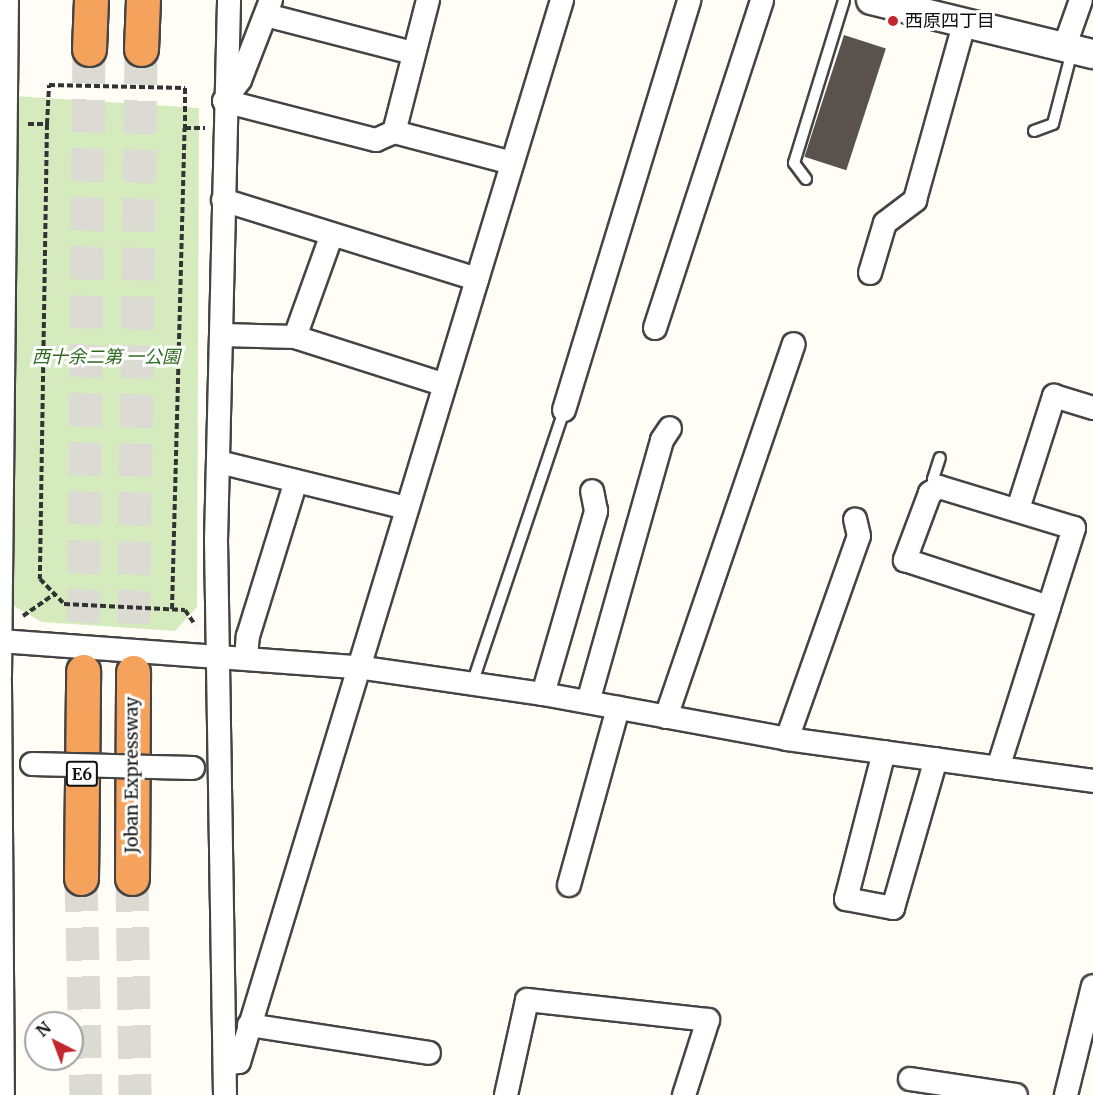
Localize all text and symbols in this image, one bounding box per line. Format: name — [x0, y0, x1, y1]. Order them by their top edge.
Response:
place label: 西原四丁目 — [905, 10, 995, 32]
marker: 西原四丁目 — [886, 14, 900, 28]
park label: 西十余二第 一公園 — [32, 346, 180, 368]
street label: Joban Expressway — [121, 697, 143, 853]
road number: E6 — [66, 761, 98, 787]
north arrow — [24, 1011, 84, 1071]
text: N — [32, 1017, 55, 1041]

